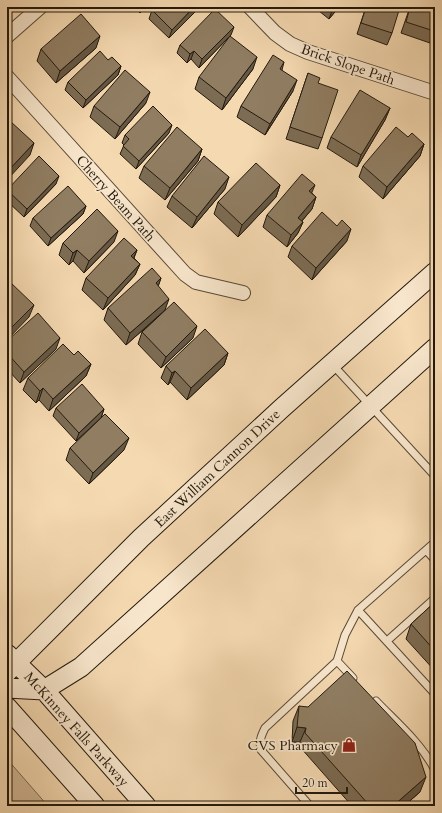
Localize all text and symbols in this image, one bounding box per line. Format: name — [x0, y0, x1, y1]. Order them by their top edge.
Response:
street label: Brick Slope Path — [298, 39, 398, 90]
street label: Cherry Beam Path — [72, 151, 160, 246]
street label: East William Cannon Drive — [150, 405, 284, 532]
street label: McKinney Falls Parkway — [20, 668, 134, 791]
place label: CVS Pharmacy — [247, 736, 339, 755]
shop icon: CVS Pharmacy — [341, 737, 357, 753]
scale bar — [296, 769, 347, 795]
text: 20 m — [302, 775, 329, 791]

